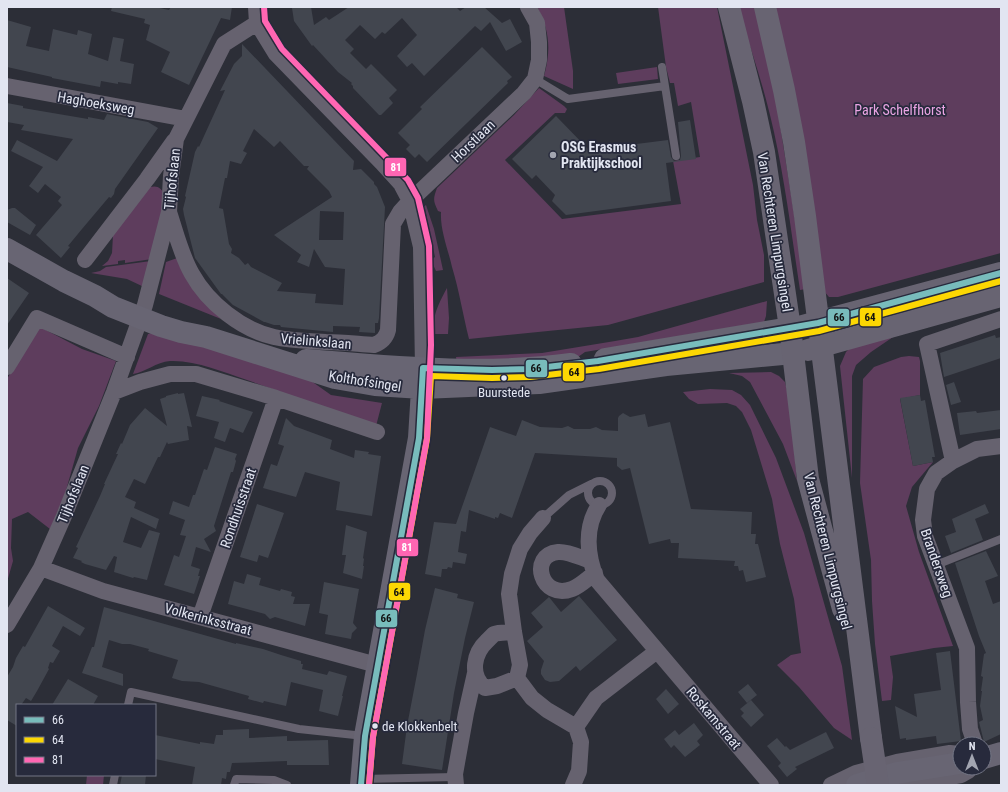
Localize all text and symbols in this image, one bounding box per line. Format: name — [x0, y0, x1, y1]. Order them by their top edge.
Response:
street label: Haghoeksweg — [56, 88, 136, 118]
park label: Park Schelfhorst — [854, 102, 946, 118]
street label: Horstlaan — [448, 117, 498, 165]
place label: OSG Erasmus Praktijkschool — [561, 139, 642, 171]
street label: Tijhofslaan — [161, 148, 183, 210]
marker: OSG Erasmus Praktijkschool — [548, 150, 558, 160]
street label: Van Rechteren Limpurgsingel — [755, 151, 795, 313]
line badge: 81 — [384, 157, 407, 177]
text: 81 — [390, 161, 402, 174]
line badge: 64 — [859, 307, 882, 327]
line badge: 66 — [827, 308, 850, 327]
text: 66 — [833, 311, 845, 324]
text: 64 — [864, 311, 876, 324]
street label: Vrielinkslaan — [280, 330, 352, 352]
line badge: 66 — [525, 359, 548, 378]
text: 66 — [530, 362, 542, 375]
line badge: 64 — [562, 362, 585, 382]
text: 64 — [568, 366, 580, 379]
street label: Kolthofsingel — [328, 367, 402, 395]
marker: Buurstede — [499, 373, 509, 383]
place label: Buurstede — [478, 385, 530, 400]
street label: Tijhofslaan — [54, 462, 92, 526]
street label: Rondhuisstraat — [217, 466, 259, 550]
street label: Van Rechteren Limpurgsingel — [801, 471, 855, 631]
street label: Brandersweg — [918, 526, 956, 600]
line badge: 81 — [396, 538, 419, 557]
text: 81 — [401, 541, 413, 554]
line badge: 64 — [388, 582, 411, 601]
text: 64 — [393, 586, 405, 599]
street label: Volkerinksstraat — [163, 600, 253, 638]
line badge: 66 — [375, 609, 398, 628]
text: 66 — [380, 612, 392, 625]
street label: Roskamstraat — [683, 684, 745, 752]
legend — [16, 704, 156, 776]
text: 66 — [52, 713, 64, 727]
place label: de Klokkenbelt — [382, 719, 458, 734]
marker: de Klokkenbelt — [370, 721, 380, 731]
text: 64 — [52, 733, 64, 747]
north arrow — [952, 736, 992, 776]
text: N — [969, 740, 976, 753]
text: 81 — [52, 753, 64, 767]

